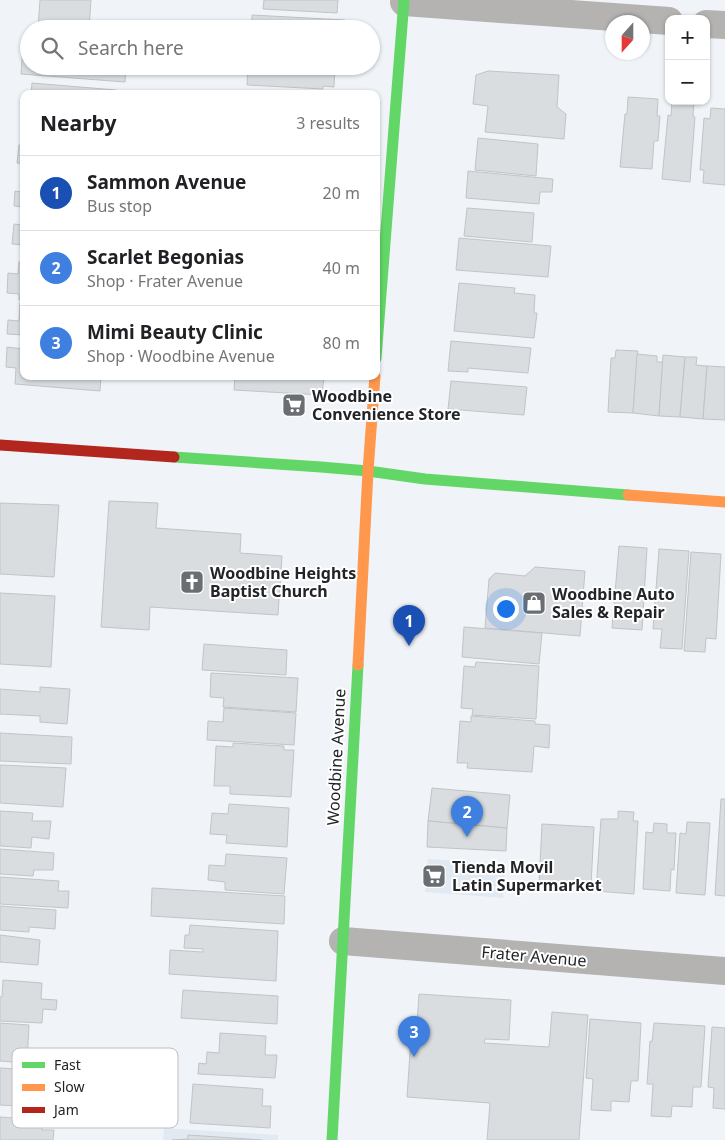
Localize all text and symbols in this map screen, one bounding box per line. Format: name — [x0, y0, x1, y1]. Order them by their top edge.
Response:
north arrow — [605, 15, 650, 60]
map controls — [665, 15, 710, 105]
button: + — [665, 15, 710, 60]
search box — [20, 20, 380, 75]
icon: search — [38, 34, 66, 62]
text: Search here — [78, 35, 184, 61]
button: − — [665, 60, 710, 105]
text: Nearby — [40, 109, 116, 137]
text: 3 results — [296, 112, 360, 134]
text: Sammon Avenue — [87, 169, 246, 195]
text: 1 — [51, 182, 61, 204]
text: 20 m — [323, 182, 360, 204]
text: Bus stop — [87, 195, 152, 217]
text: Scarlet Begonias — [87, 244, 244, 270]
text: 2 — [51, 257, 61, 279]
text: 40 m — [323, 257, 360, 279]
text: Shop · Frater Avenue — [87, 270, 243, 292]
text: Mimi Beauty Clinic — [87, 319, 263, 345]
text: 3 — [51, 332, 61, 354]
text: 80 m — [323, 332, 360, 354]
text: Shop · Woodbine Avenue — [87, 345, 275, 367]
place label: Woodbine Convenience Store — [312, 385, 461, 425]
supermarket icon: Woodbine Convenience Store — [281, 392, 307, 418]
place label: Woodbine Heights Baptist Church — [210, 562, 356, 602]
church icon: Woodbine Heights Baptist Church — [179, 569, 205, 595]
place label: Woodbine Auto Sales & Repair — [552, 583, 675, 623]
shop icon: Woodbine Auto Sales & Repair — [521, 590, 547, 616]
your location — [493, 596, 519, 622]
pin: 1 — [393, 605, 425, 646]
street label: Woodbine Avenue — [321, 688, 351, 826]
pin: 2 — [451, 796, 483, 837]
place label: Tienda Movil Latin Supermarket — [452, 856, 602, 896]
supermarket icon: Tienda Movil Latin Supermarket — [421, 863, 447, 889]
street label: Frater Avenue — [481, 940, 587, 972]
pin: 3 — [398, 1016, 430, 1057]
legend — [12, 1048, 178, 1128]
text: Fast — [54, 1055, 81, 1074]
text: Slow — [54, 1077, 85, 1096]
text: Jam — [52, 1100, 79, 1119]

